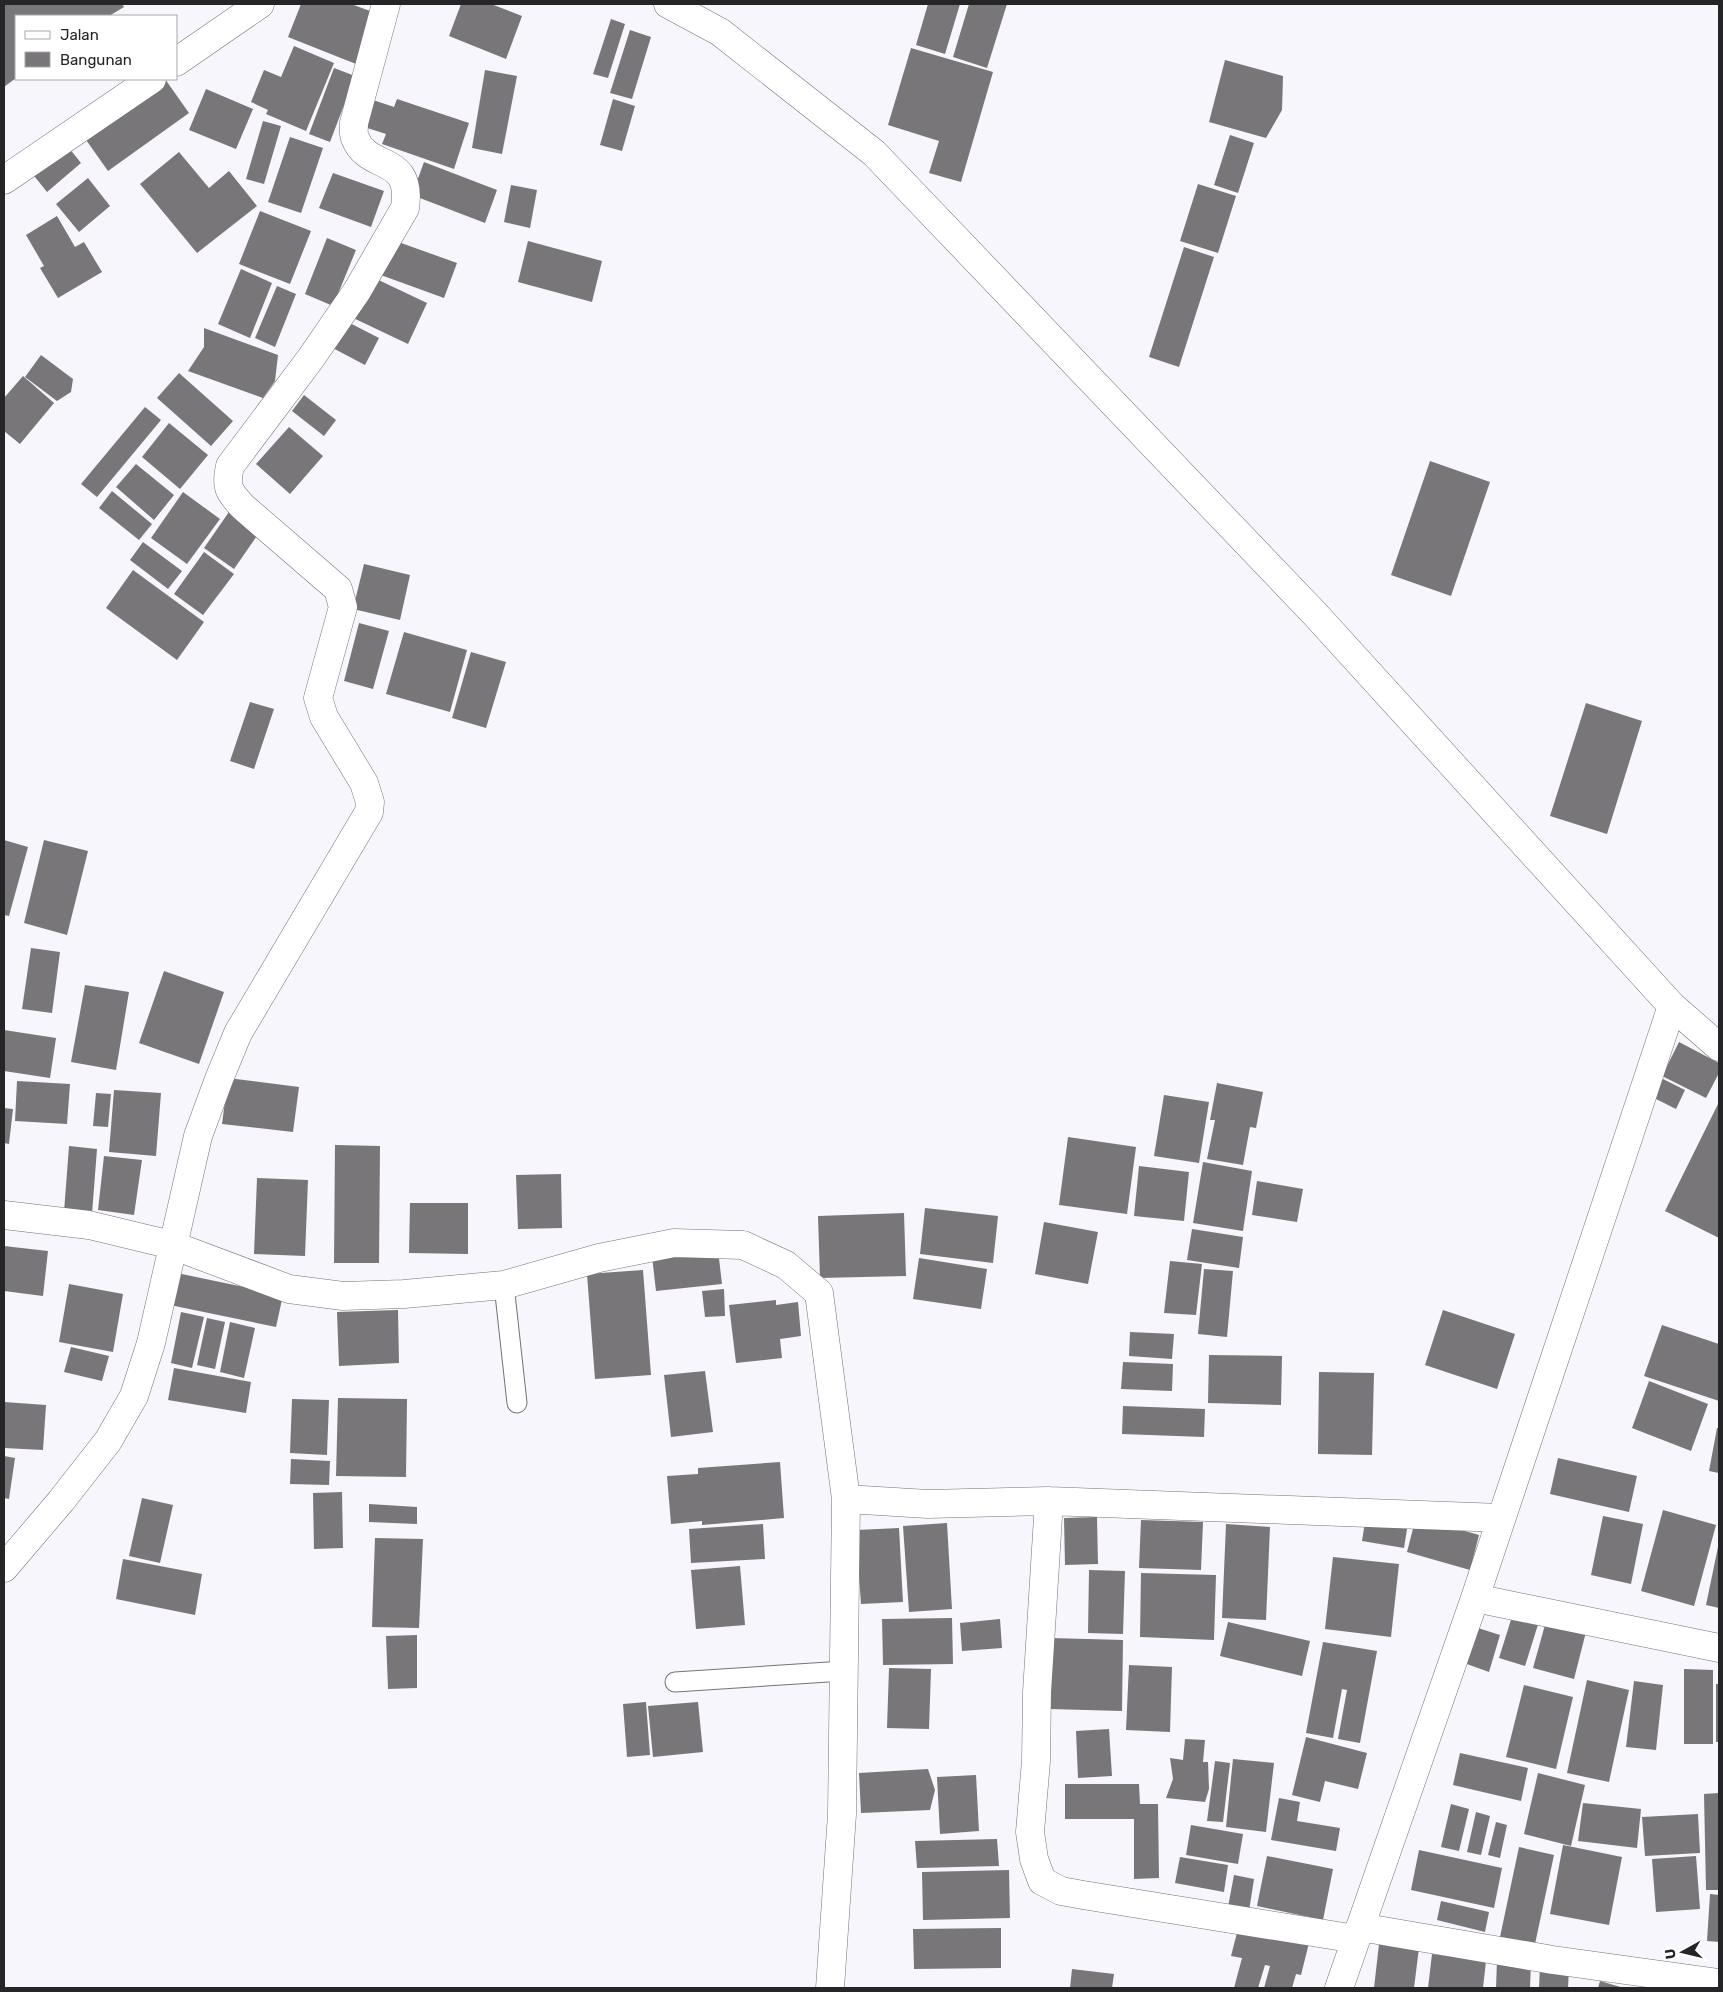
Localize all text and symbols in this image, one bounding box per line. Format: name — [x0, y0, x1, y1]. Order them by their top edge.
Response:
legend — [15, 15, 178, 80]
text: Jalan — [60, 26, 99, 44]
text: Bangunan — [60, 51, 132, 69]
north arrow — [1658, 1927, 1708, 1977]
text: U — [1661, 1948, 1680, 1960]

